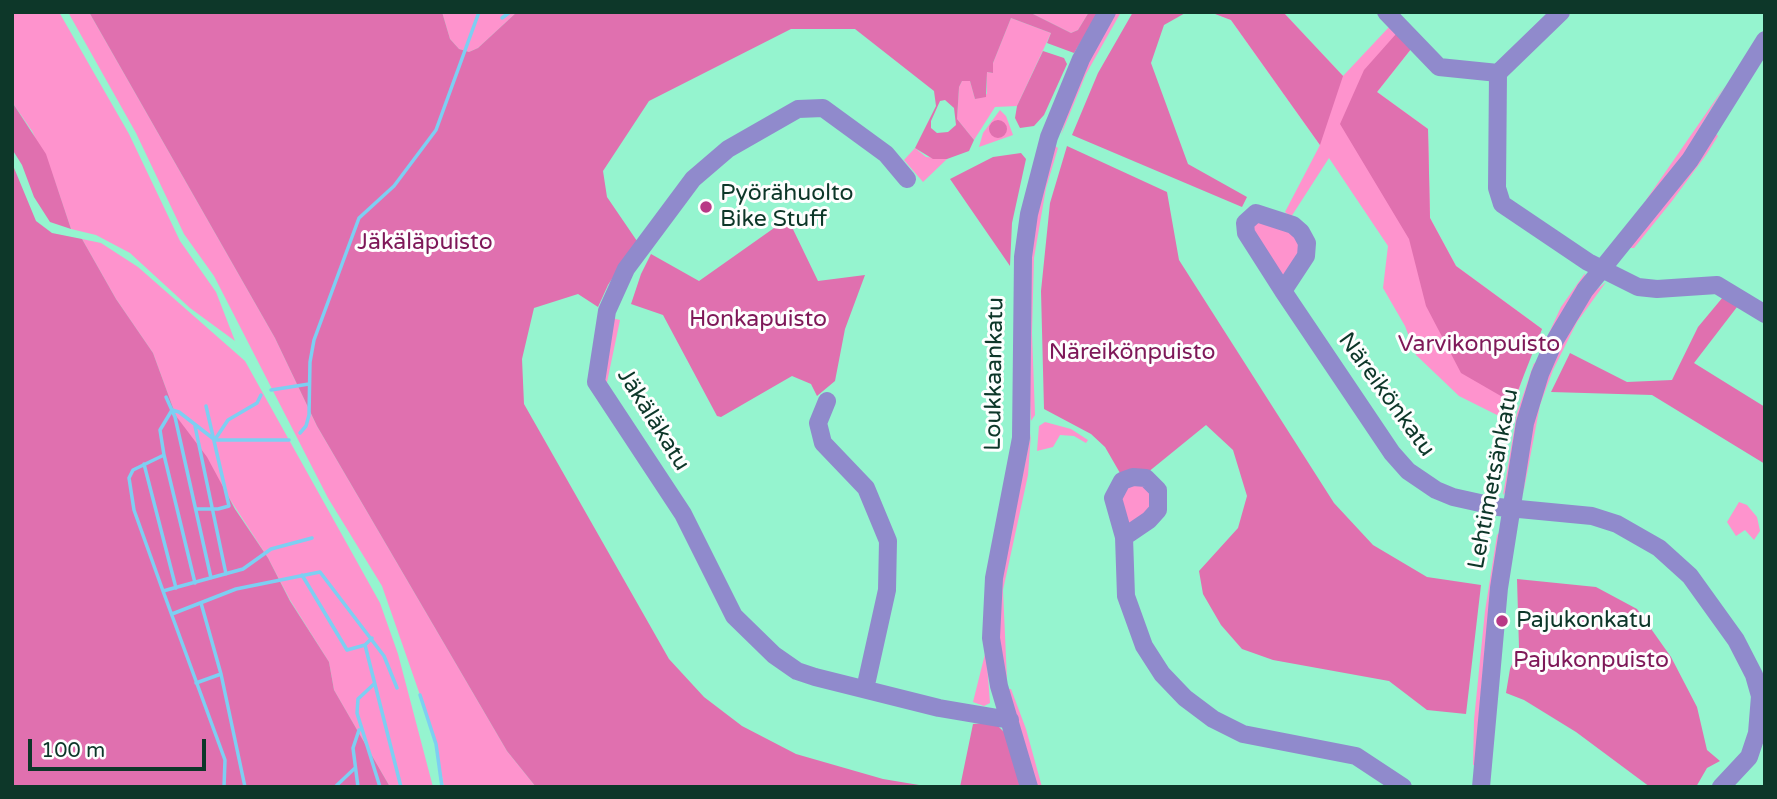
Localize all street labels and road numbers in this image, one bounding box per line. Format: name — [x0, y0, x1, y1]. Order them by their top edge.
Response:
street label: Loukkaankatu — [980, 297, 1010, 451]
street label: Näreikönkatu — [1332, 328, 1440, 462]
street label: Jäkäläkatu — [611, 364, 695, 476]
street label: Lehtimetsänkatu — [1463, 386, 1525, 572]

